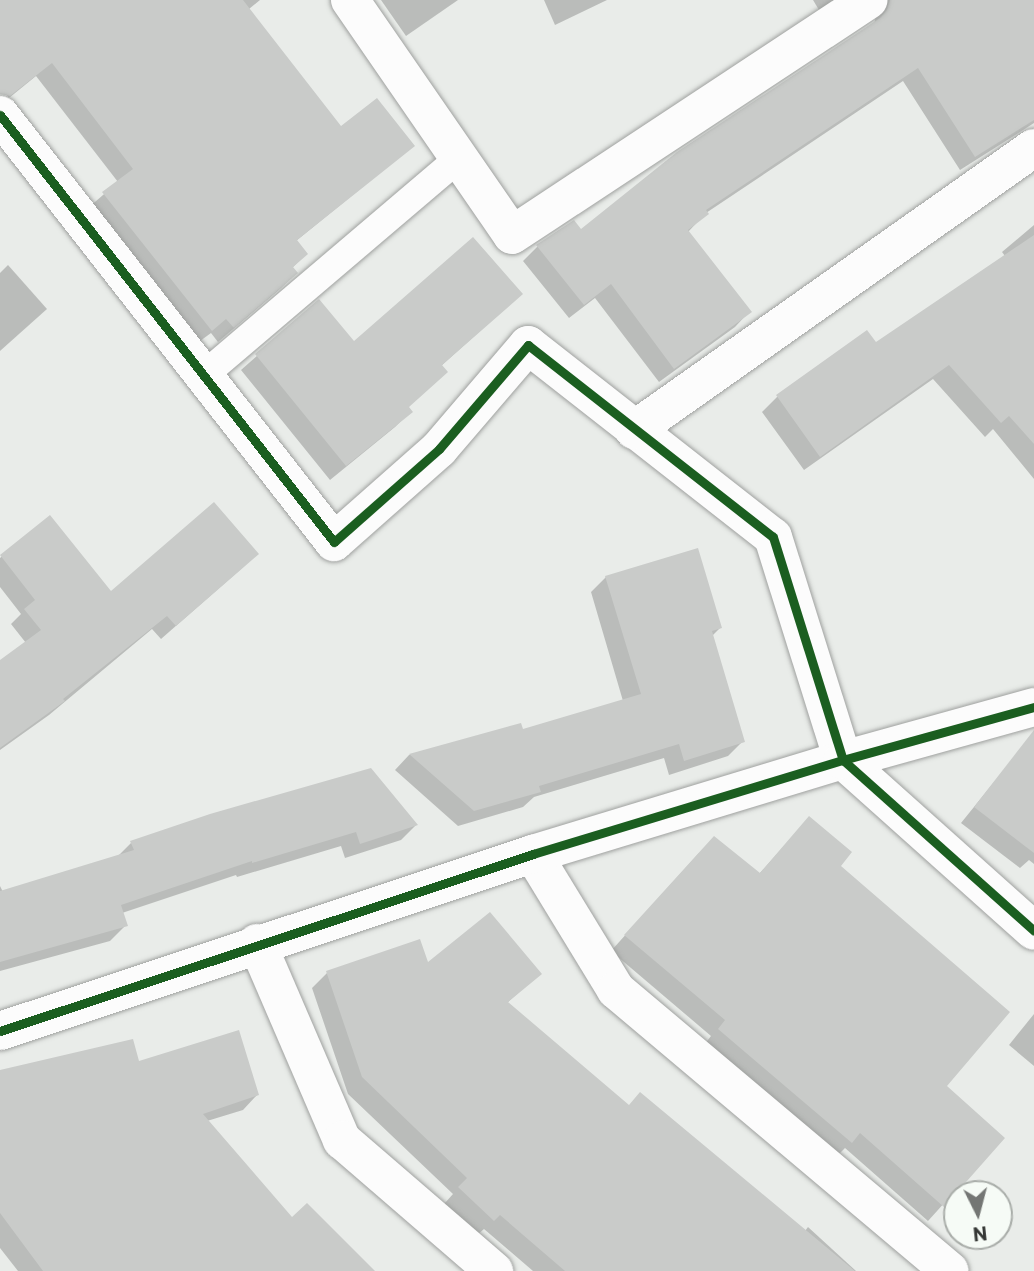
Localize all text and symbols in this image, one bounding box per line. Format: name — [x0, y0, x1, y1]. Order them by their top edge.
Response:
north arrow — [943, 1180, 1013, 1250]
text: N — [972, 1222, 988, 1247]

